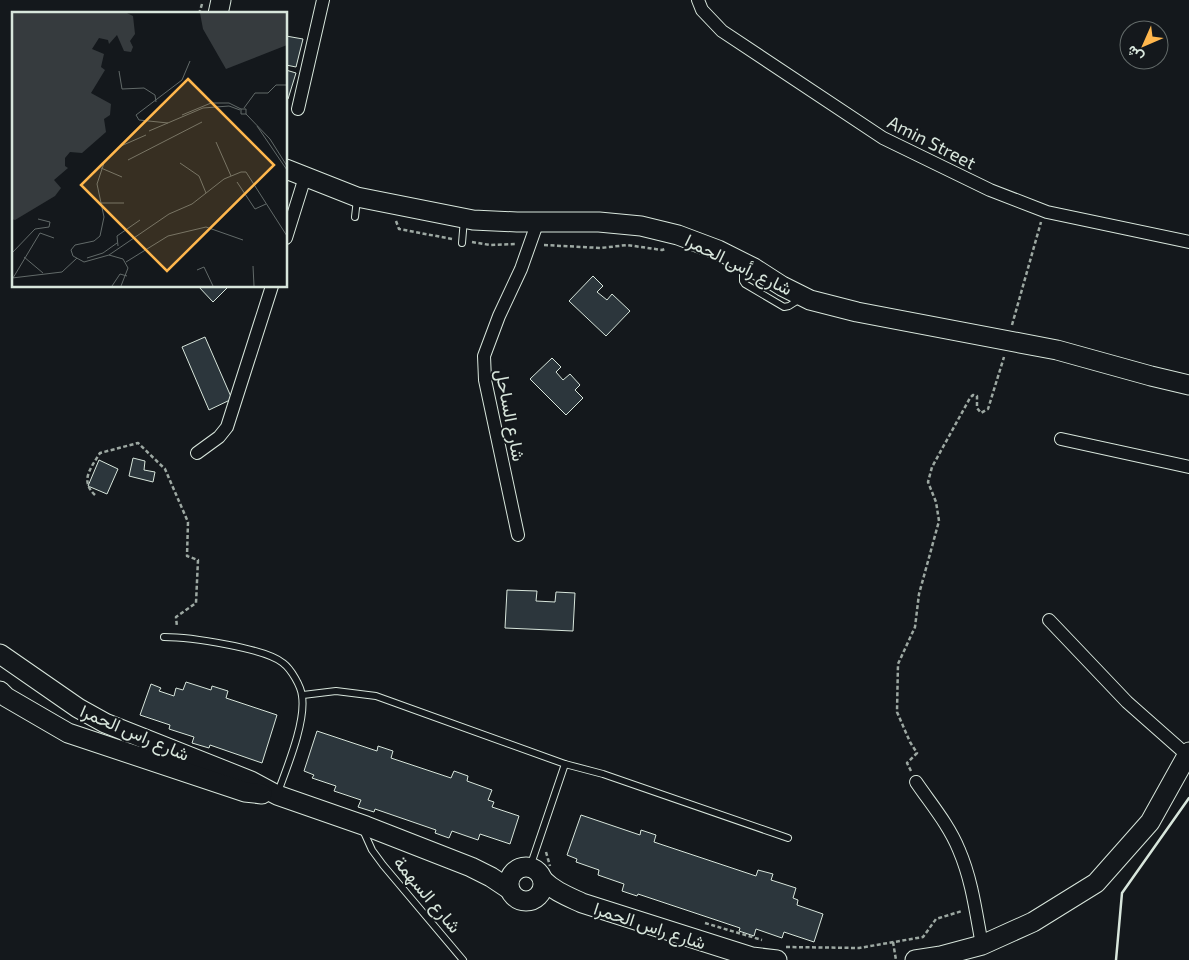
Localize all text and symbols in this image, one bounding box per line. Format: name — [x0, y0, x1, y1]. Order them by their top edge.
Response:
inset map — [12, 12, 288, 288]
north arrow — [1119, 20, 1169, 70]
text: ش — [1122, 42, 1147, 67]
street label: Amin Street — [884, 110, 980, 174]
street label: شارع رأس الحمرا — [681, 229, 796, 301]
street label: شارع الساحل — [489, 367, 531, 463]
street label: شارع راس الحمرا — [76, 699, 193, 767]
street label: شارع السهمة — [388, 851, 466, 938]
street label: شارع راس الحمرا — [591, 897, 709, 955]

